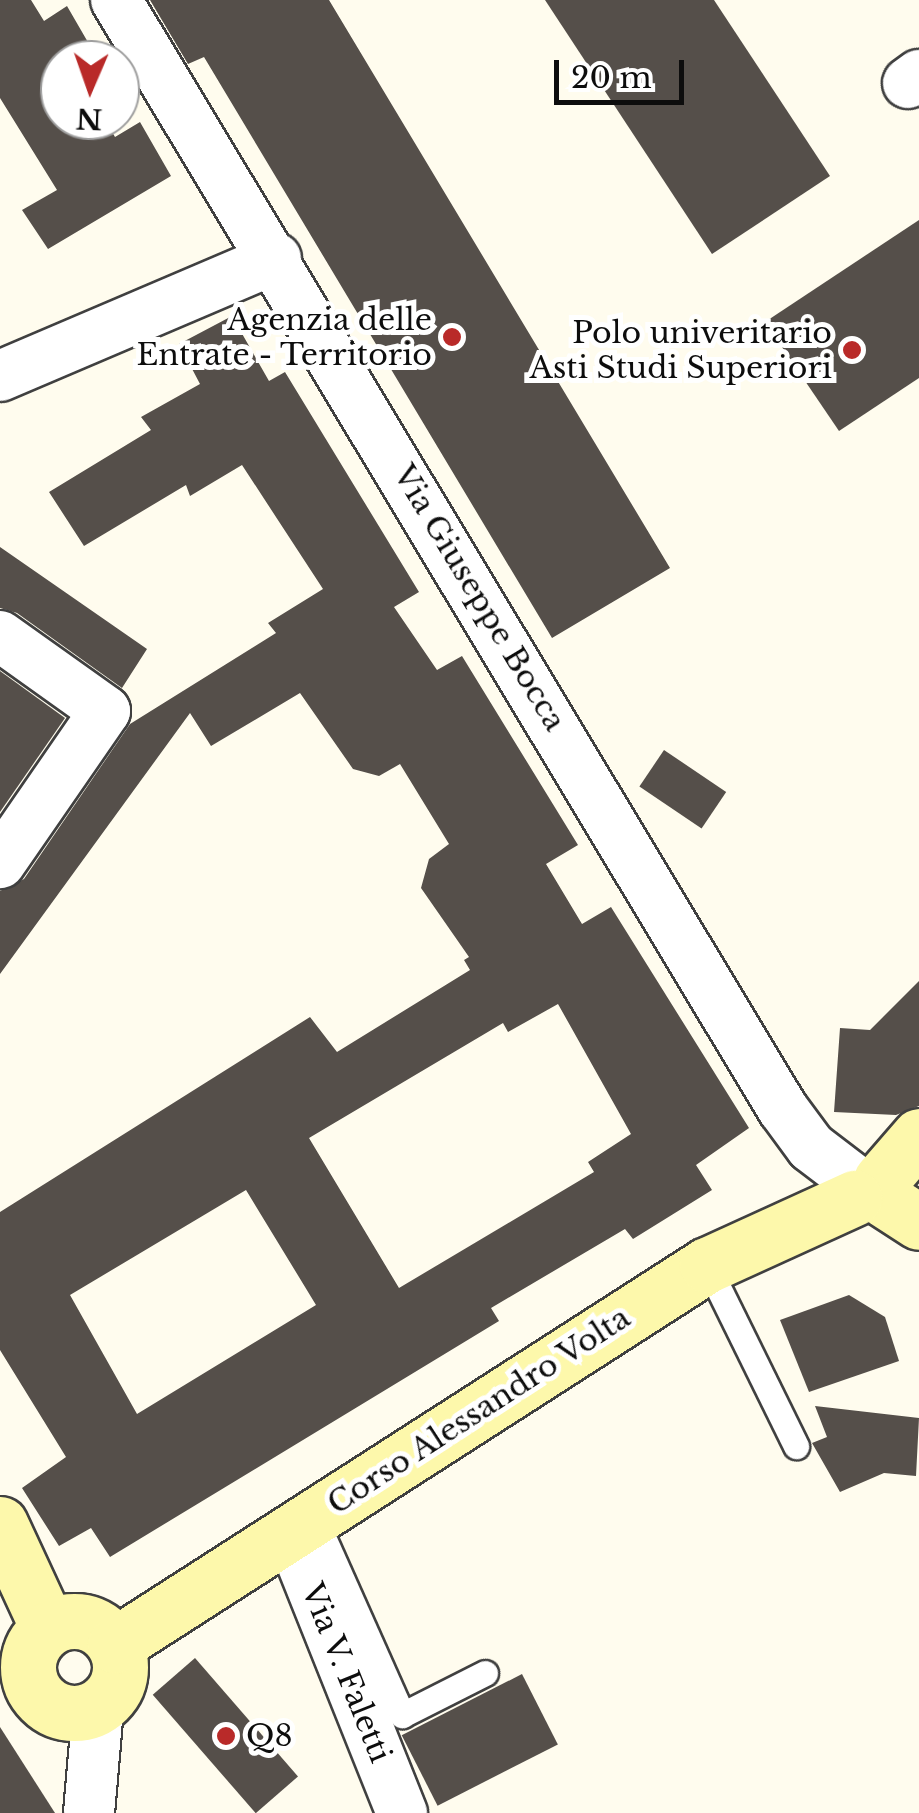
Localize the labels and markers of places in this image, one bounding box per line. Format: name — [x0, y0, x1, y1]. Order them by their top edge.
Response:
place label: Agenzia delle Entrate - Territorio — [136, 302, 432, 372]
place label: Polo univeritario Asti Studi Superiori — [530, 315, 832, 386]
marker: Agenzia delle Entrate - Territorio — [441, 326, 463, 348]
marker: Polo univeritario Asti Studi Superiori — [841, 339, 863, 361]
place label: Q8 — [246, 1718, 293, 1754]
marker: Q8 — [215, 1725, 237, 1747]

